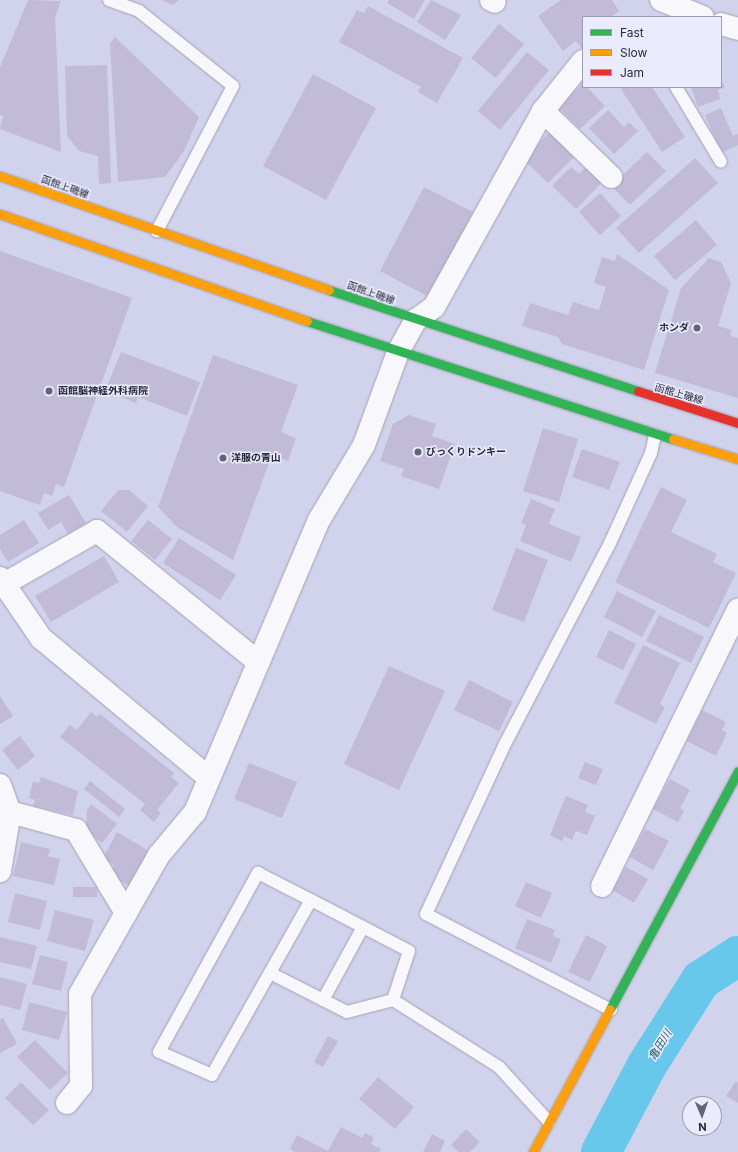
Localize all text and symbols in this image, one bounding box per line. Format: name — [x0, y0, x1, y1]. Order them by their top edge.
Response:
legend — [582, 16, 722, 88]
text: Fast — [620, 25, 644, 40]
text: Slow — [620, 45, 647, 60]
text: Jam — [620, 65, 644, 80]
street label: 函館上磯線 — [39, 173, 91, 201]
street label: 函館上磯線 — [345, 279, 397, 307]
place label: ホンダ — [659, 322, 689, 334]
marker: ホンダ — [692, 323, 702, 333]
street label: 函館上磯線 — [653, 381, 705, 407]
marker: 函館脳神経外科病院 — [43, 385, 55, 397]
place label: 函館脳神経外科病院 — [58, 385, 148, 397]
place label: びっくりドンキー — [426, 446, 506, 458]
marker: びっくりドンキー — [413, 447, 423, 457]
place label: 洋服の青山 — [231, 452, 281, 464]
marker: 洋服の青山 — [218, 453, 228, 463]
water label: 亀田川 — [646, 1028, 674, 1062]
north arrow — [682, 1096, 722, 1136]
text: N — [698, 1120, 707, 1134]

